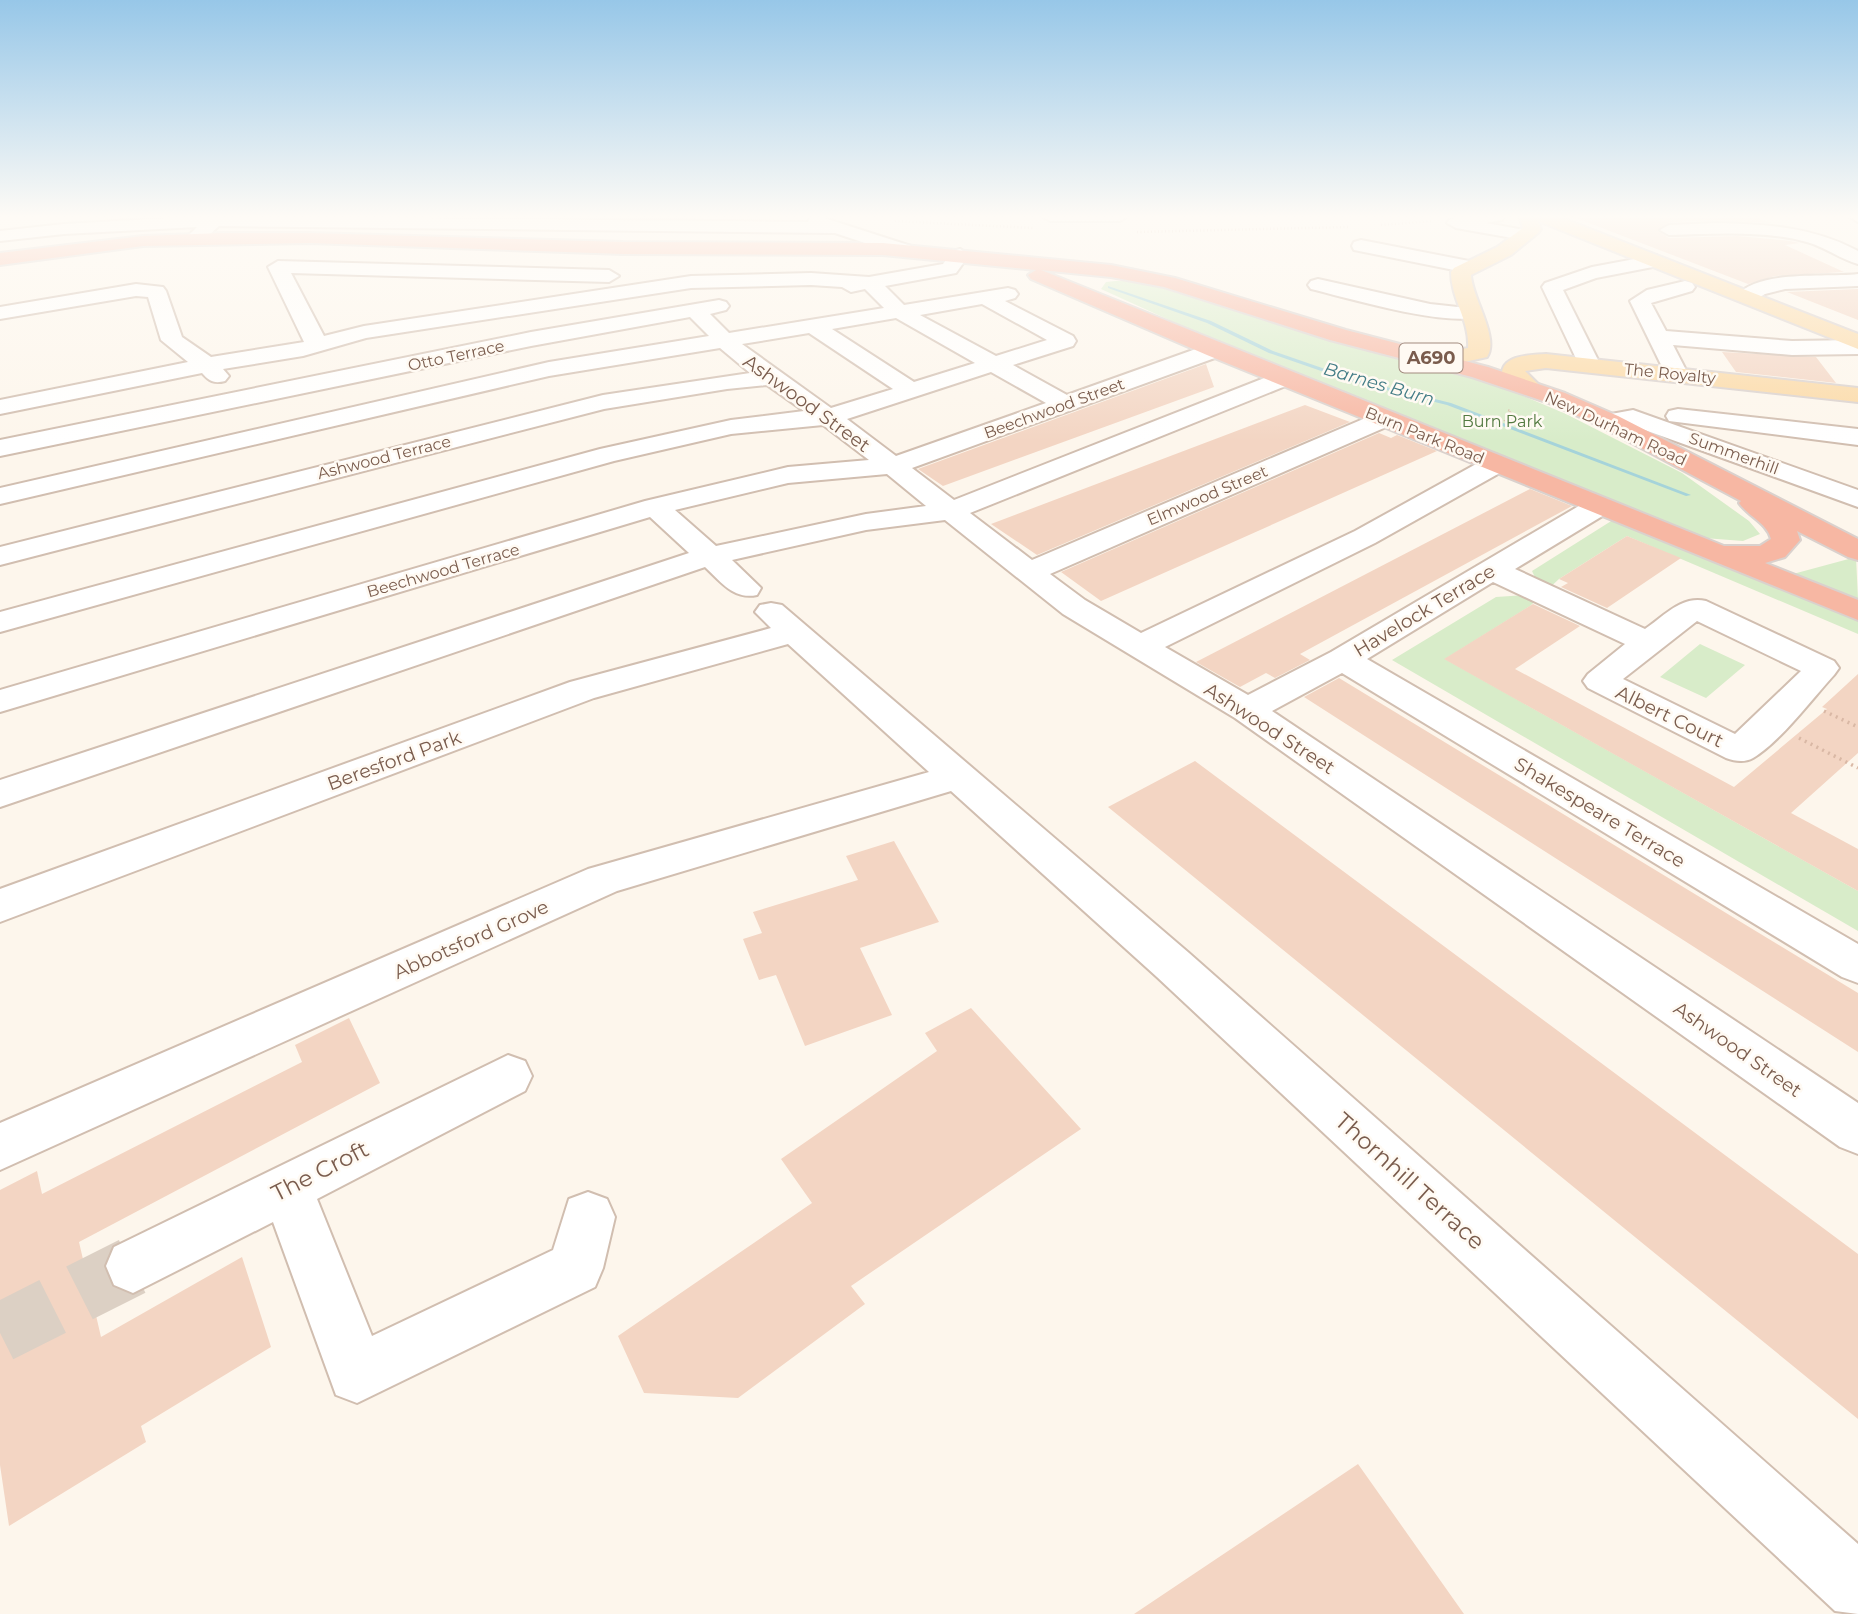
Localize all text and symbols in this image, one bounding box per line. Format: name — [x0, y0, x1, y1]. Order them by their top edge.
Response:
street label: Otto Terrace — [406, 336, 506, 375]
road number: A690 — [1400, 344, 1462, 372]
street label: Ashwood Street — [739, 350, 875, 457]
water label: Barnes Burn — [1321, 358, 1437, 410]
street label: The Royalty — [1623, 359, 1717, 388]
street label: Beechwood Street — [981, 374, 1128, 443]
street label: New Durham Road — [1542, 387, 1690, 470]
street label: Burn Park Road — [1363, 403, 1487, 468]
park label: Burn Park — [1462, 412, 1543, 431]
street label: Summerhill — [1686, 428, 1781, 479]
street label: Ashwood Terrace — [315, 432, 453, 483]
street label: Elmwood Street — [1144, 461, 1271, 529]
street label: Beechwood Terrace — [365, 540, 522, 601]
street label: Havelock Terrace — [1349, 559, 1499, 662]
street label: Ashwood Street — [1200, 678, 1340, 779]
street label: Albert Court — [1612, 680, 1728, 753]
street label: Beresford Park — [324, 725, 465, 795]
street label: Shakespeare Terrace — [1510, 752, 1689, 873]
street label: Abbotsford Grove — [390, 895, 552, 984]
street label: Ashwood Street — [1669, 997, 1806, 1102]
street label: Thornhill Terrace — [1330, 1107, 1490, 1255]
street label: The Croft — [267, 1135, 373, 1207]

